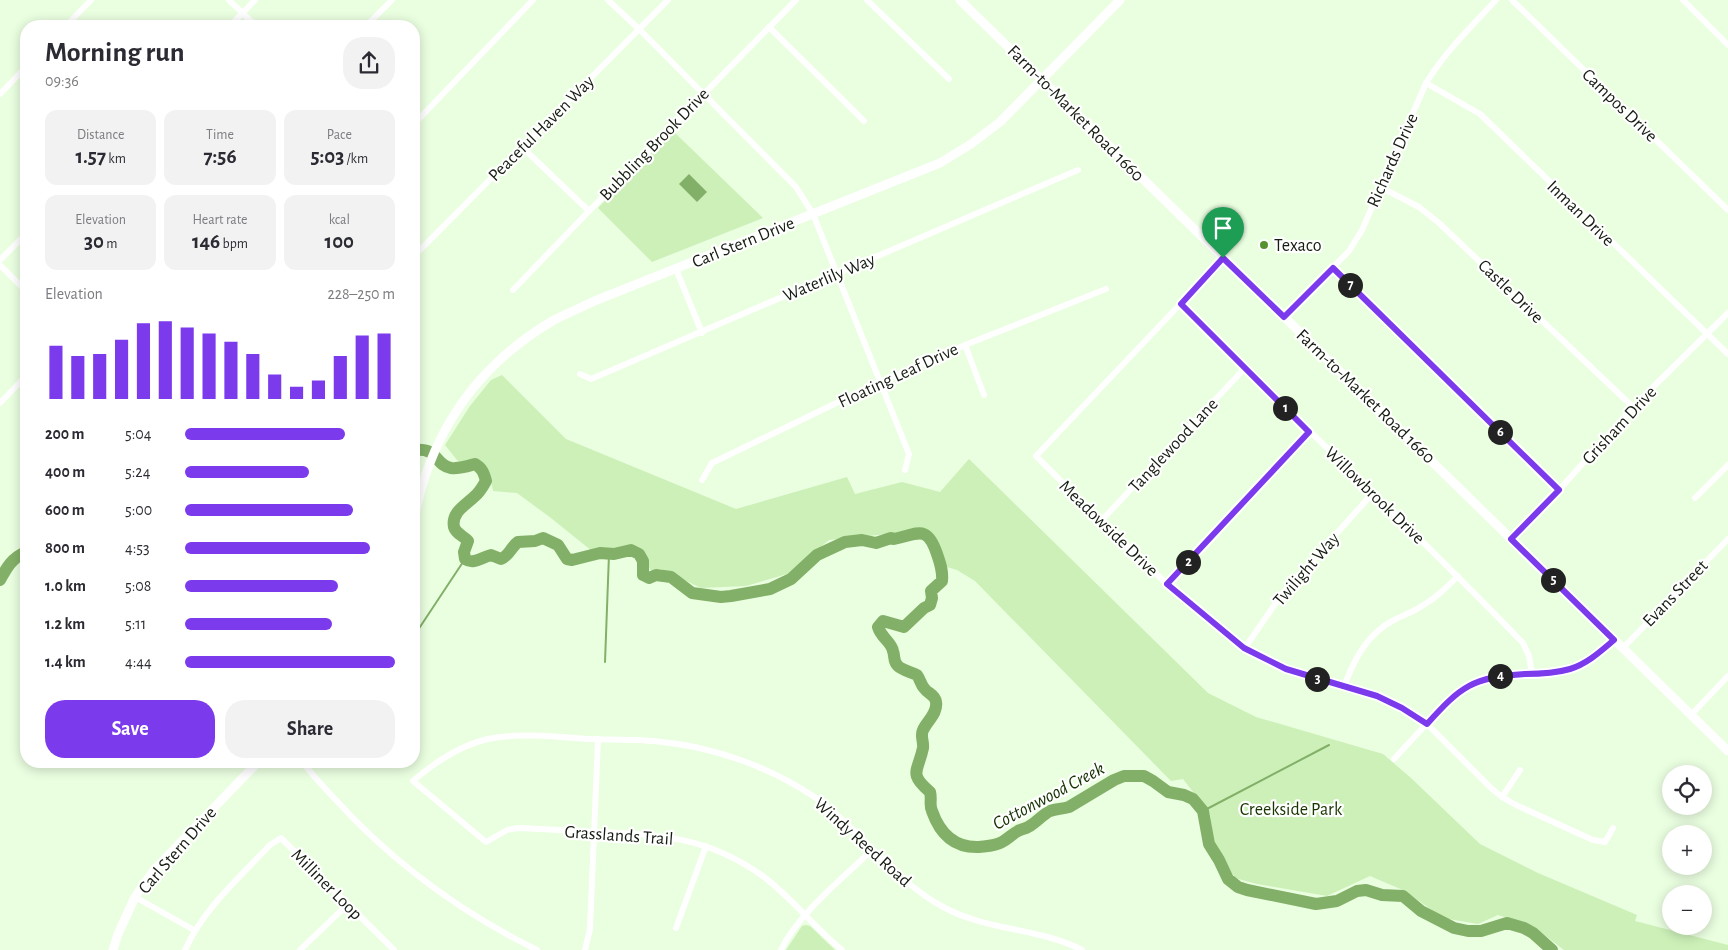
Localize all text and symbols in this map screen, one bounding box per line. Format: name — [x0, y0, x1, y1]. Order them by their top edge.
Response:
button: share — [343, 37, 395, 89]
text: Morning run — [45, 39, 185, 67]
street label: Farm-to-Market Road 1660 — [1004, 42, 1147, 185]
street label: Campos Drive — [1578, 66, 1660, 146]
street label: Peaceful Haven Way — [485, 72, 598, 185]
text: 09:36 — [45, 73, 79, 89]
street label: Bubbling Brook Drive — [597, 85, 713, 204]
street label: Richards Drive — [1364, 111, 1422, 210]
text: Distance — [77, 128, 124, 142]
text: Time — [206, 128, 234, 142]
text: Pace — [327, 128, 352, 142]
text: 1.57 — [75, 146, 106, 167]
text: 7:56 — [203, 146, 237, 167]
text: 5:03 — [310, 146, 344, 167]
text: km — [106, 152, 126, 166]
text: /km — [344, 152, 368, 166]
street label: Inman Drive — [1543, 177, 1617, 250]
pin — [1202, 207, 1244, 258]
text: Elevation — [75, 213, 126, 227]
text: Heart rate — [193, 213, 247, 227]
text: kcal — [329, 213, 350, 227]
street label: Carl Stern Drive — [690, 214, 797, 272]
icon: arrive — [1209, 214, 1237, 242]
text: 30 — [84, 231, 104, 252]
text: 146 — [192, 231, 220, 252]
text: 100 — [325, 231, 354, 252]
text: m — [104, 237, 117, 251]
text: bpm — [220, 237, 248, 251]
place label: Texaco — [1274, 237, 1322, 255]
marker: Texaco — [1258, 239, 1270, 251]
street label: Waterlily Way — [781, 250, 878, 305]
street label: Castle Drive — [1474, 256, 1546, 327]
pin: 7 — [1338, 272, 1362, 298]
text: 7 — [1347, 278, 1354, 292]
text: Elevation — [45, 286, 103, 302]
text: 228–250 m — [327, 286, 395, 302]
street label: Farm-to-Market Road 1660 — [1293, 326, 1438, 467]
street label: Floating Leaf Drive — [836, 340, 961, 412]
street label: Grisham Drive — [1579, 383, 1660, 468]
street label: Tanglewood Lane — [1126, 395, 1222, 496]
pin: 1 — [1272, 396, 1298, 420]
text: 1 — [1283, 401, 1288, 415]
pin: 6 — [1488, 420, 1512, 444]
text: 6 — [1497, 425, 1504, 439]
text: 200 m — [45, 426, 85, 442]
text: 5:04 — [125, 426, 152, 442]
street label: Willowbrook Drive — [1321, 444, 1428, 548]
text: 400 m — [45, 464, 85, 480]
text: 5:24 — [125, 464, 150, 480]
street label: Meadowside Drive — [1055, 477, 1161, 580]
text: 600 m — [45, 502, 85, 518]
text: 5:00 — [125, 502, 152, 518]
street label: Twilight Way — [1270, 529, 1343, 610]
text: 800 m — [45, 540, 85, 556]
text: 4:53 — [125, 540, 150, 556]
pin: 2 — [1176, 550, 1200, 574]
text: 2 — [1185, 555, 1192, 569]
street label: Evans Street — [1640, 557, 1712, 630]
pin: 5 — [1540, 568, 1566, 592]
text: 5 — [1550, 573, 1557, 587]
text: 1.0 km — [45, 578, 86, 594]
text: 5:08 — [125, 578, 151, 594]
text: 1.2 km — [45, 616, 85, 632]
text: 5:11 — [125, 616, 146, 632]
text: 1.4 km — [45, 654, 86, 670]
text: 4:44 — [125, 654, 152, 670]
pin: 4 — [1488, 664, 1512, 688]
pin: 3 — [1304, 666, 1330, 692]
text: 4 — [1497, 669, 1504, 683]
text: 3 — [1314, 672, 1321, 686]
button: Save — [45, 700, 215, 758]
button: Share — [225, 700, 395, 758]
water label: Cottonwood Creek — [990, 759, 1108, 834]
map controls — [1662, 765, 1712, 935]
button: locate — [1662, 765, 1712, 815]
street label: Windy Reed Road — [810, 795, 914, 891]
park label: Creekside Park — [1240, 801, 1343, 819]
street label: Carl Stern Drive — [135, 804, 220, 898]
street label: Grasslands Trail — [564, 823, 674, 849]
button: + — [1662, 825, 1712, 875]
street label: Milliner Loop — [287, 846, 365, 924]
button: − — [1662, 885, 1712, 935]

